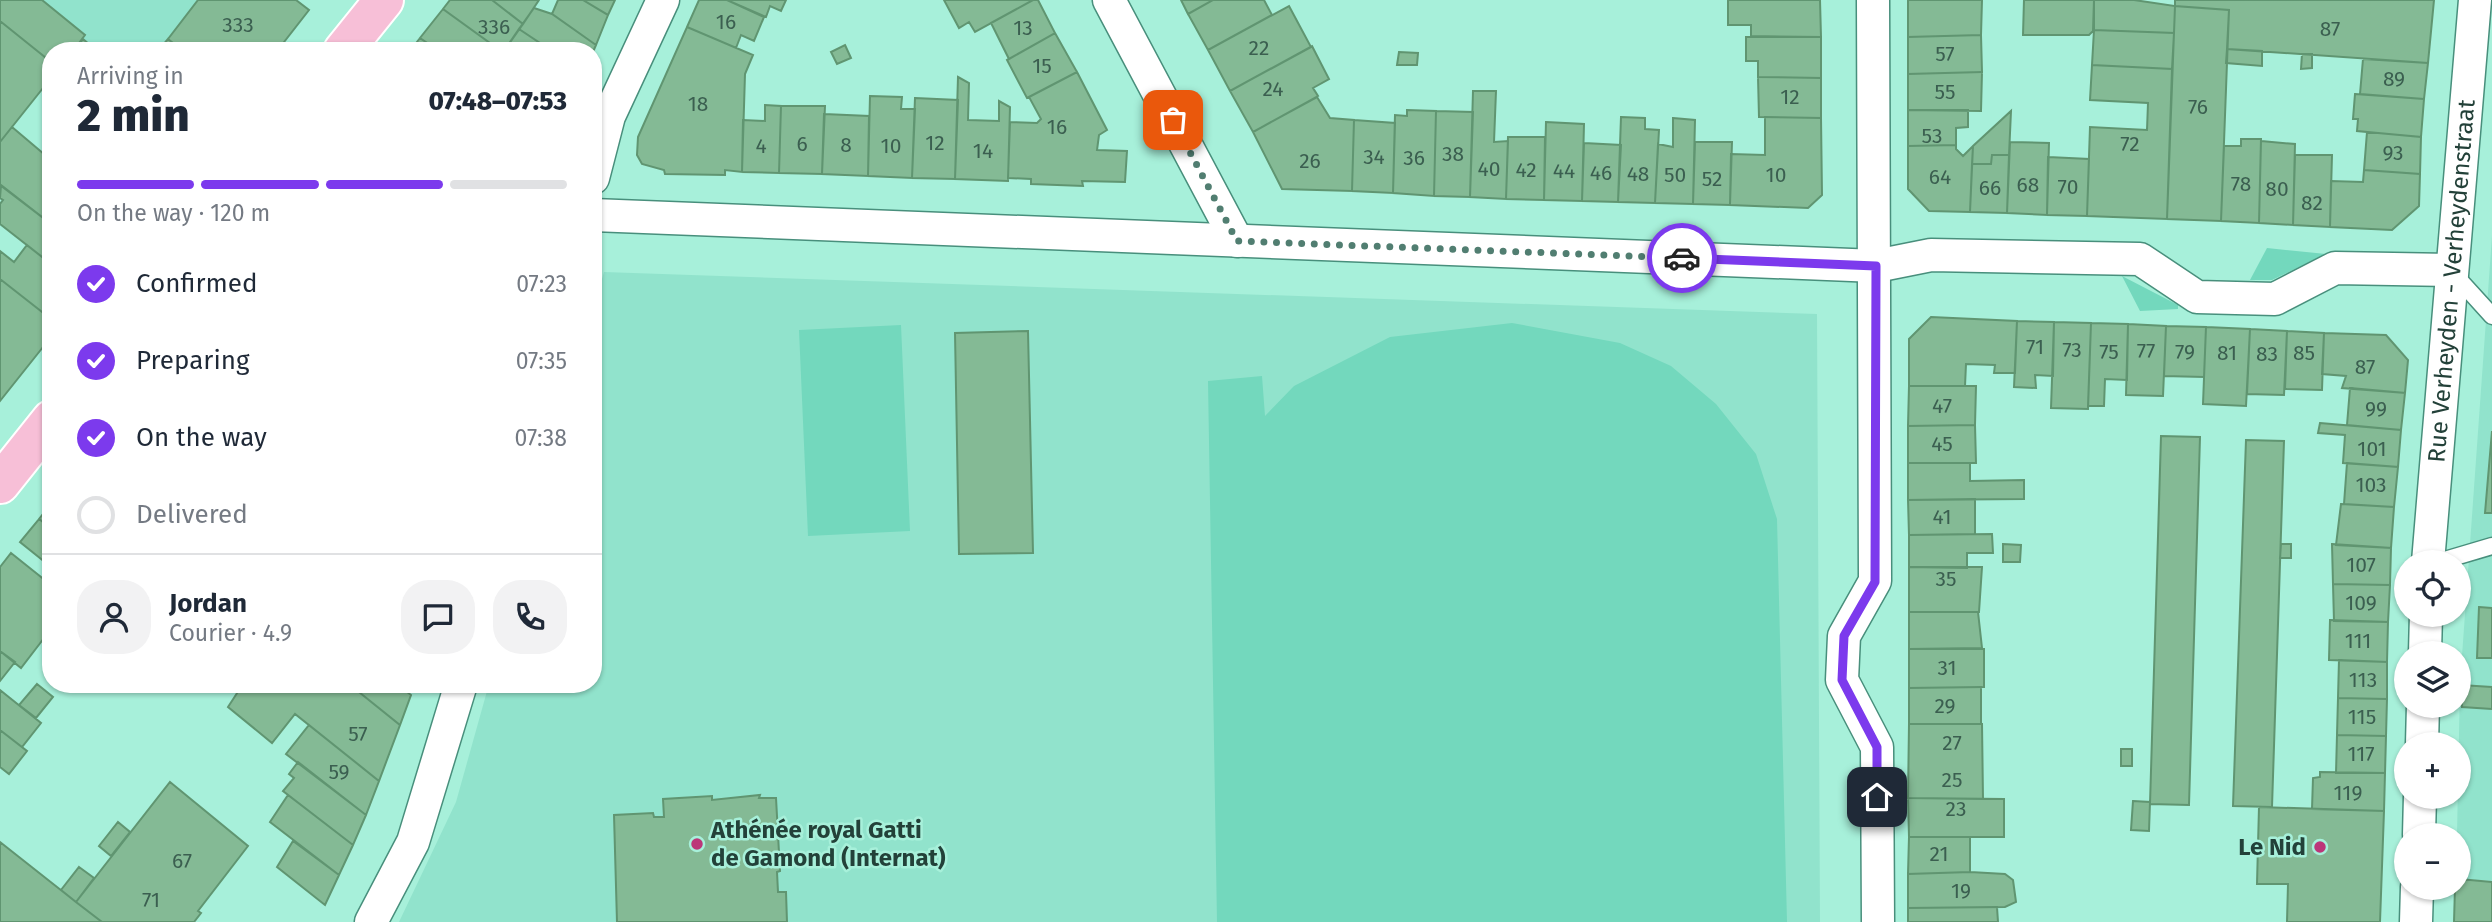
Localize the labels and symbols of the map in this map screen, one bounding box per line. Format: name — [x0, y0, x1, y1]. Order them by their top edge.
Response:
house number: 16 — [716, 9, 736, 35]
house number: 333 — [222, 12, 254, 38]
house number: 336 — [478, 14, 510, 40]
house number: 13 — [1013, 15, 1033, 41]
house number: 87 — [2320, 16, 2340, 42]
house number: 22 — [1249, 35, 1269, 61]
house number: 57 — [1935, 41, 1955, 67]
house number: 15 — [1032, 53, 1052, 79]
house number: 89 — [2383, 66, 2405, 92]
house number: 24 — [1263, 76, 1284, 102]
house number: 55 — [1935, 79, 1955, 105]
house number: 12 — [1780, 84, 1800, 110]
pin — [1143, 90, 1203, 150]
house number: 18 — [688, 91, 708, 117]
house number: 76 — [2188, 94, 2208, 120]
street label: Rue Verheyden - Verheydenstraat — [2422, 98, 2481, 464]
house number: 16 — [1047, 114, 1067, 140]
house number: 53 — [1922, 123, 1942, 149]
house number: 12 — [925, 130, 945, 156]
house number: 6 — [796, 131, 808, 157]
house number: 72 — [2120, 131, 2140, 157]
house number: 8 — [840, 132, 852, 158]
house number: 4 — [755, 133, 767, 159]
house number: 10 — [881, 133, 901, 159]
house number: 14 — [973, 138, 993, 164]
house number: 93 — [2382, 140, 2404, 166]
house number: 38 — [1442, 141, 1464, 167]
house number: 34 — [1363, 144, 1385, 170]
house number: 36 — [1403, 145, 1425, 171]
house number: 26 — [1299, 148, 1321, 174]
house number: 40 — [1478, 156, 1500, 182]
house number: 42 — [1515, 157, 1537, 183]
house number: 44 — [1553, 158, 1575, 184]
house number: 46 — [1590, 160, 1612, 186]
house number: 48 — [1627, 161, 1649, 187]
house number: 50 — [1664, 162, 1686, 188]
house number: 10 — [1766, 162, 1786, 188]
house number: 64 — [1929, 164, 1951, 190]
house number: 52 — [1702, 166, 1722, 192]
house number: 78 — [2231, 171, 2251, 197]
house number: 68 — [2017, 172, 2039, 198]
house number: 70 — [2058, 174, 2078, 200]
house number: 66 — [1979, 175, 2001, 201]
house number: 80 — [2265, 176, 2289, 202]
house number: 82 — [2301, 190, 2323, 216]
courier — [1647, 223, 1717, 293]
house number: 71 — [2026, 334, 2044, 360]
house number: 73 — [2062, 337, 2082, 363]
house number: 77 — [2137, 338, 2155, 364]
house number: 75 — [2099, 339, 2119, 365]
house number: 79 — [2175, 339, 2195, 365]
house number: 81 — [2217, 340, 2237, 366]
house number: 85 — [2293, 340, 2315, 366]
house number: 83 — [2256, 341, 2278, 367]
house number: 87 — [2355, 354, 2375, 380]
house number: 47 — [1932, 393, 1952, 419]
house number: 99 — [2365, 396, 2387, 422]
house number: 45 — [1931, 431, 1953, 457]
house number: 101 — [2357, 436, 2387, 462]
house number: 103 — [2355, 472, 2387, 498]
house number: 41 — [1932, 504, 1952, 530]
house number: 107 — [2346, 552, 2376, 578]
house number: 35 — [1936, 566, 1957, 592]
house number: 109 — [2345, 590, 2377, 616]
house number: 111 — [2345, 628, 2371, 654]
house number: 31 — [1937, 655, 1957, 681]
house number: 113 — [2349, 667, 2377, 693]
house number: 29 — [1934, 693, 1956, 719]
house number: 115 — [2348, 704, 2376, 730]
house number: 57 — [348, 721, 368, 747]
house number: 27 — [1942, 730, 1962, 756]
house number: 117 — [2347, 741, 2375, 767]
house number: 59 — [328, 759, 350, 785]
pin — [1847, 767, 1907, 827]
house number: 25 — [1942, 767, 1962, 793]
house number: 119 — [2334, 780, 2362, 806]
house number: 23 — [1946, 796, 1966, 822]
place label: Athénée royal Gatti de Gamond (Internat) — [710, 816, 946, 872]
place label: Le Nid — [2238, 833, 2306, 861]
marker: Athénée royal Gatti de Gamond (Internat) — [689, 836, 705, 852]
marker: Le Nid — [2312, 839, 2328, 855]
house number: 21 — [1930, 841, 1948, 867]
house number: 67 — [172, 848, 192, 874]
house number: 19 — [1951, 878, 1971, 904]
house number: 71 — [142, 887, 160, 913]

